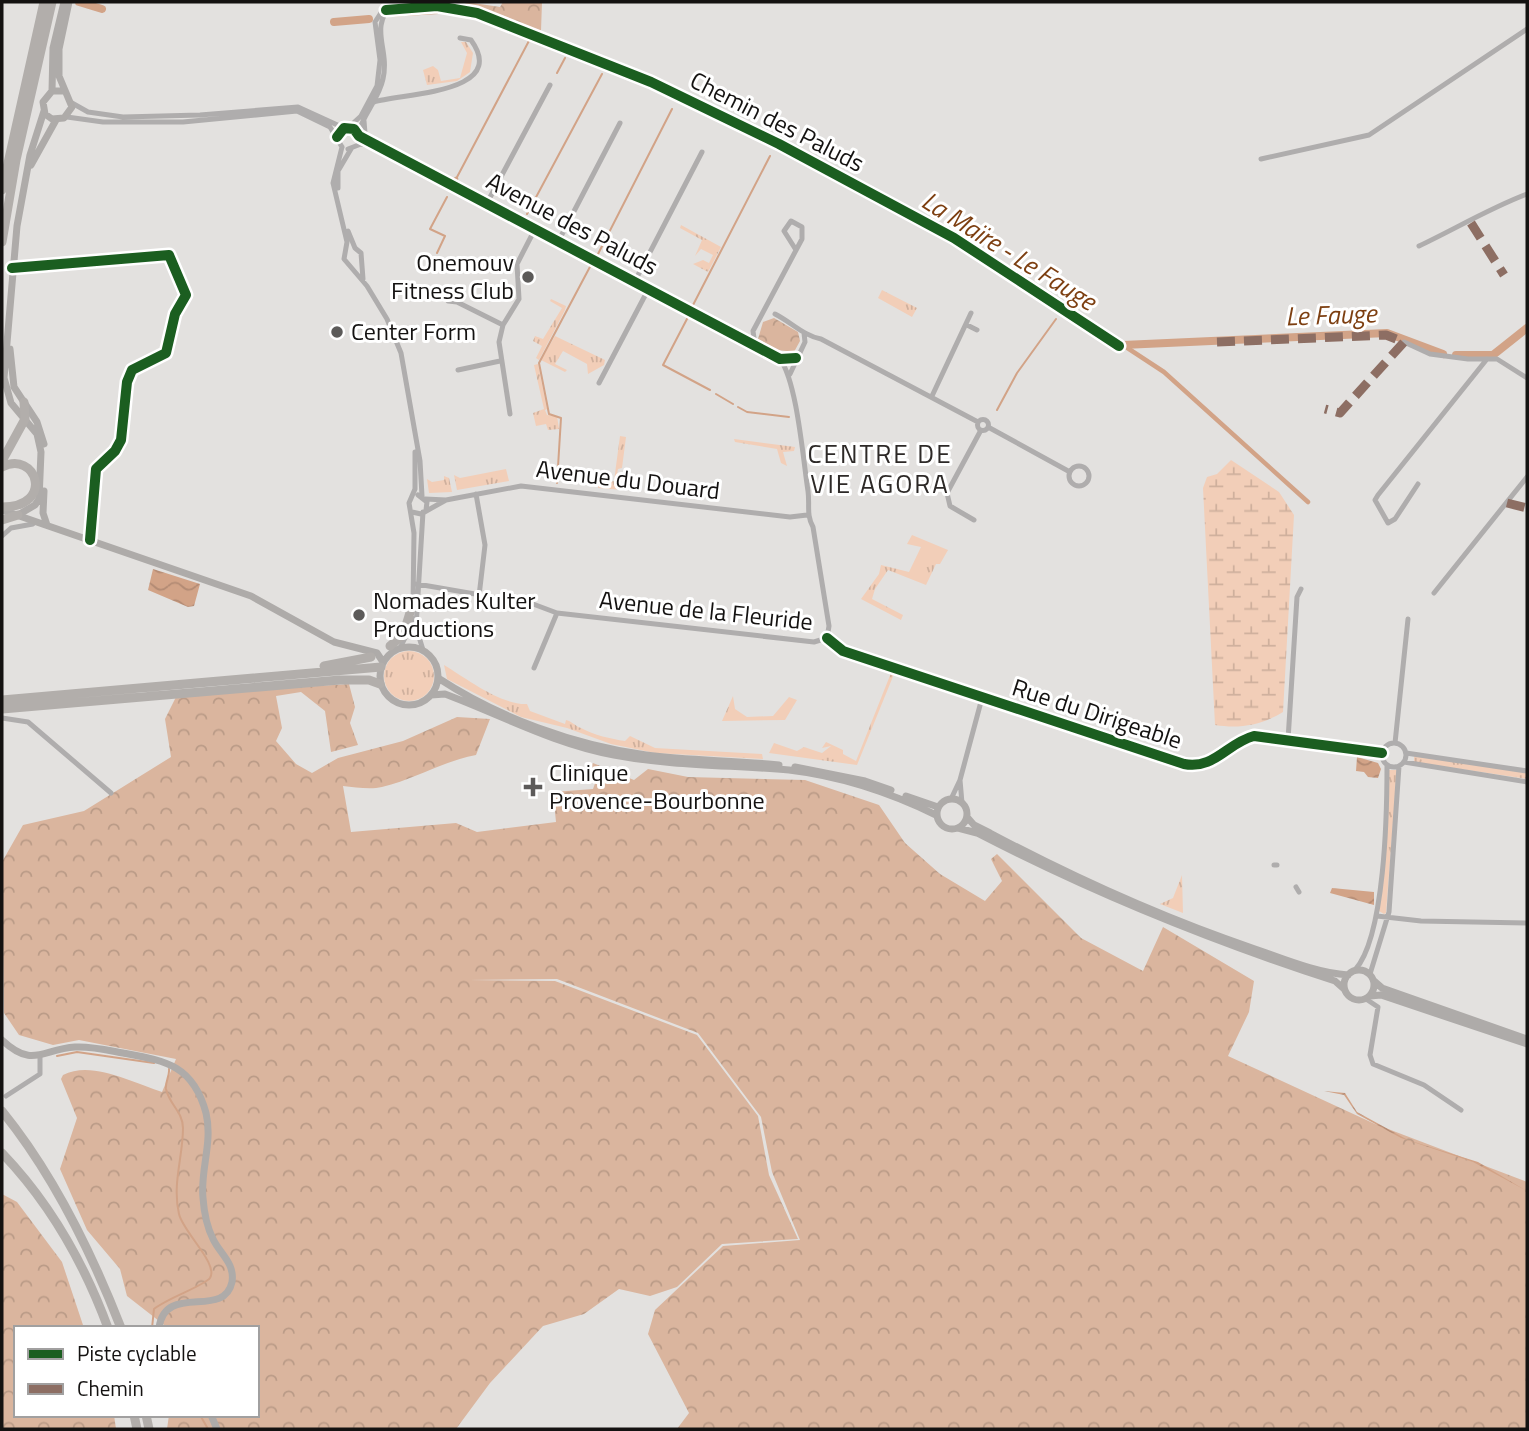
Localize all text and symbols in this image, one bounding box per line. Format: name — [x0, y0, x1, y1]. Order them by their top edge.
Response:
street label: Chemin des Paluds — [684, 62, 871, 181]
street label: Avenue des Paluds — [480, 163, 665, 284]
water label: La Maïre - Le Fauge — [914, 181, 1106, 321]
place label: Onemouv Fitness Club — [391, 244, 514, 308]
marker: Onemouv Fitness Club — [520, 269, 536, 285]
water label: Le Fauge — [1285, 293, 1379, 336]
place label: Center Form — [351, 313, 476, 349]
marker: Center Form — [329, 324, 345, 340]
district label: CENTRE DE VIE AGORA — [807, 434, 953, 503]
street label: Avenue du Douard — [534, 450, 722, 508]
street label: Avenue de la Fleuride — [597, 581, 815, 639]
place label: Nomades Kulter Productions — [373, 582, 536, 646]
marker: Nomades Kulter Productions — [351, 607, 367, 623]
street label: Rue du Dirigeable — [1008, 669, 1187, 757]
place label: Clinique Provence-Bourbonne — [549, 754, 765, 818]
marker: Clinique Provence-Bourbonne — [523, 777, 543, 797]
legend — [14, 1326, 259, 1417]
text: Piste cyclable — [77, 1337, 197, 1369]
text: Chemin — [77, 1372, 144, 1404]

